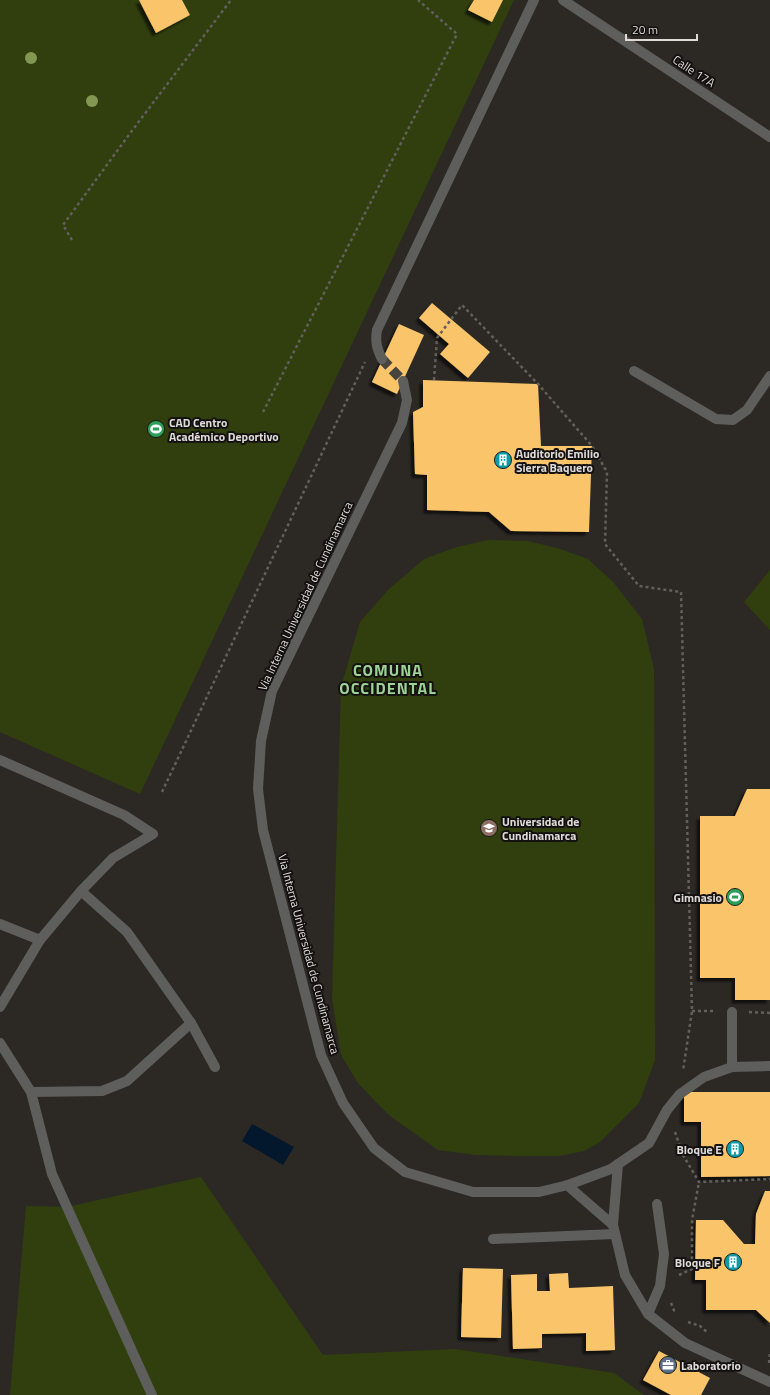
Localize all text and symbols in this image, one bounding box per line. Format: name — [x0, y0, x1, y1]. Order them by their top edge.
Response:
scale bar — [626, 16, 697, 42]
text: 20 m — [632, 20, 658, 39]
street label: Calle 17A — [669, 50, 719, 92]
place label: CAD Centro Académico Deportivo — [169, 413, 279, 446]
sports icon: CAD Centro Académico Deportivo — [146, 419, 166, 439]
place label: Auditorio Emilio Sierra Baquero — [516, 444, 599, 477]
building icon: Auditorio Emilio Sierra Baquero — [493, 450, 513, 470]
street label: Via Interna Universidad de Cundinamarca — [253, 498, 357, 694]
district label: COMUNA OCCIDENTAL — [339, 658, 437, 700]
place label: Universidad de Cundinamarca — [502, 812, 579, 845]
school or university icon: Universidad de Cundinamarca — [479, 818, 499, 838]
street label: Via Interna Universidad de Cundinamarca — [273, 852, 345, 1056]
sports icon: Gimnasio — [725, 887, 745, 907]
place label: Gimnasio — [674, 888, 722, 907]
building icon: Bloque E — [725, 1139, 745, 1159]
place label: Bloque E — [677, 1140, 722, 1159]
building icon: Bloque F — [723, 1252, 743, 1272]
place label: Bloque F — [675, 1253, 721, 1272]
office icon: Laboratorio — [658, 1355, 678, 1375]
place label: Laboratorio — [681, 1356, 741, 1375]

